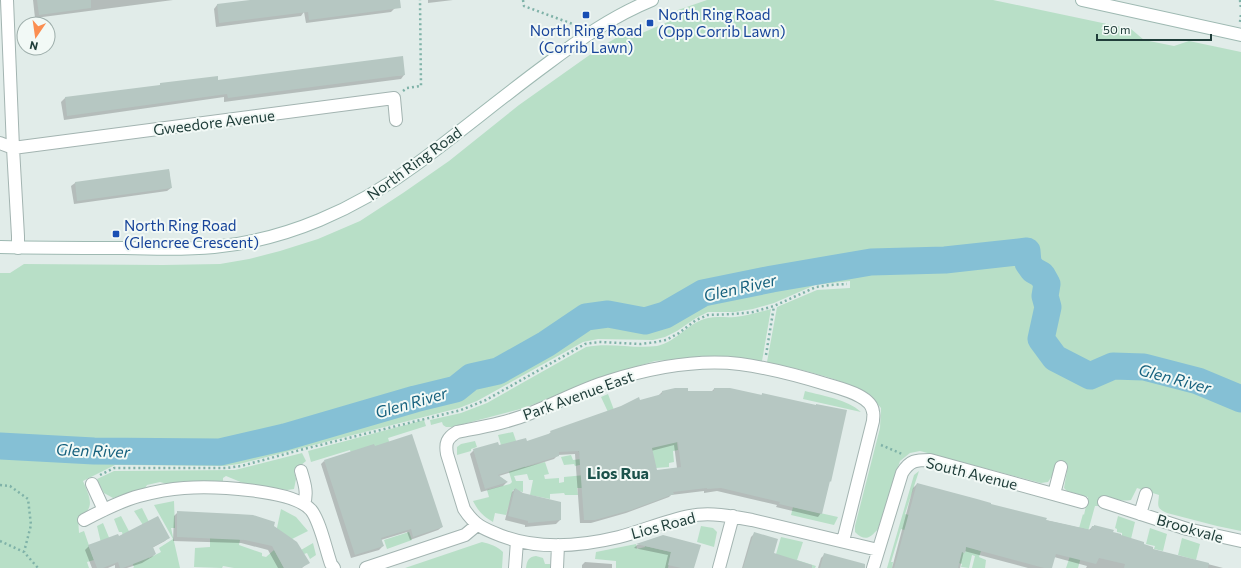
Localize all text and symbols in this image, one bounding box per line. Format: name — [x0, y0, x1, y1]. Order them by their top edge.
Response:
place label: North Ring Road (Opp Corrib Lawn) — [658, 5, 786, 40]
marker: North Ring Road (Corrib Lawn) — [581, 10, 591, 20]
north arrow — [16, 16, 56, 56]
scale bar — [1097, 16, 1211, 42]
marker: North Ring Road (Opp Corrib Lawn) — [645, 18, 655, 28]
place label: North Ring Road (Corrib Lawn) — [530, 21, 642, 56]
text: 50 m — [1103, 22, 1131, 36]
text: N — [28, 39, 39, 53]
street label: Gweedore Avenue — [152, 106, 276, 138]
street label: North Ring Road — [363, 123, 465, 203]
place label: North Ring Road (Glencree Crescent) — [124, 216, 259, 251]
marker: North Ring Road (Glencree Crescent) — [111, 229, 121, 239]
water label: Glen River — [702, 269, 779, 305]
water label: Glen River — [1137, 359, 1214, 397]
street label: Park Avenue East — [520, 367, 636, 423]
water label: Glen River — [373, 382, 450, 421]
water label: Glen River — [56, 439, 131, 461]
street label: South Avenue — [924, 453, 1020, 493]
district label: Lios Rua — [587, 463, 649, 482]
street label: Lios Road — [629, 508, 697, 542]
street label: Brookvale — [1155, 510, 1226, 546]

